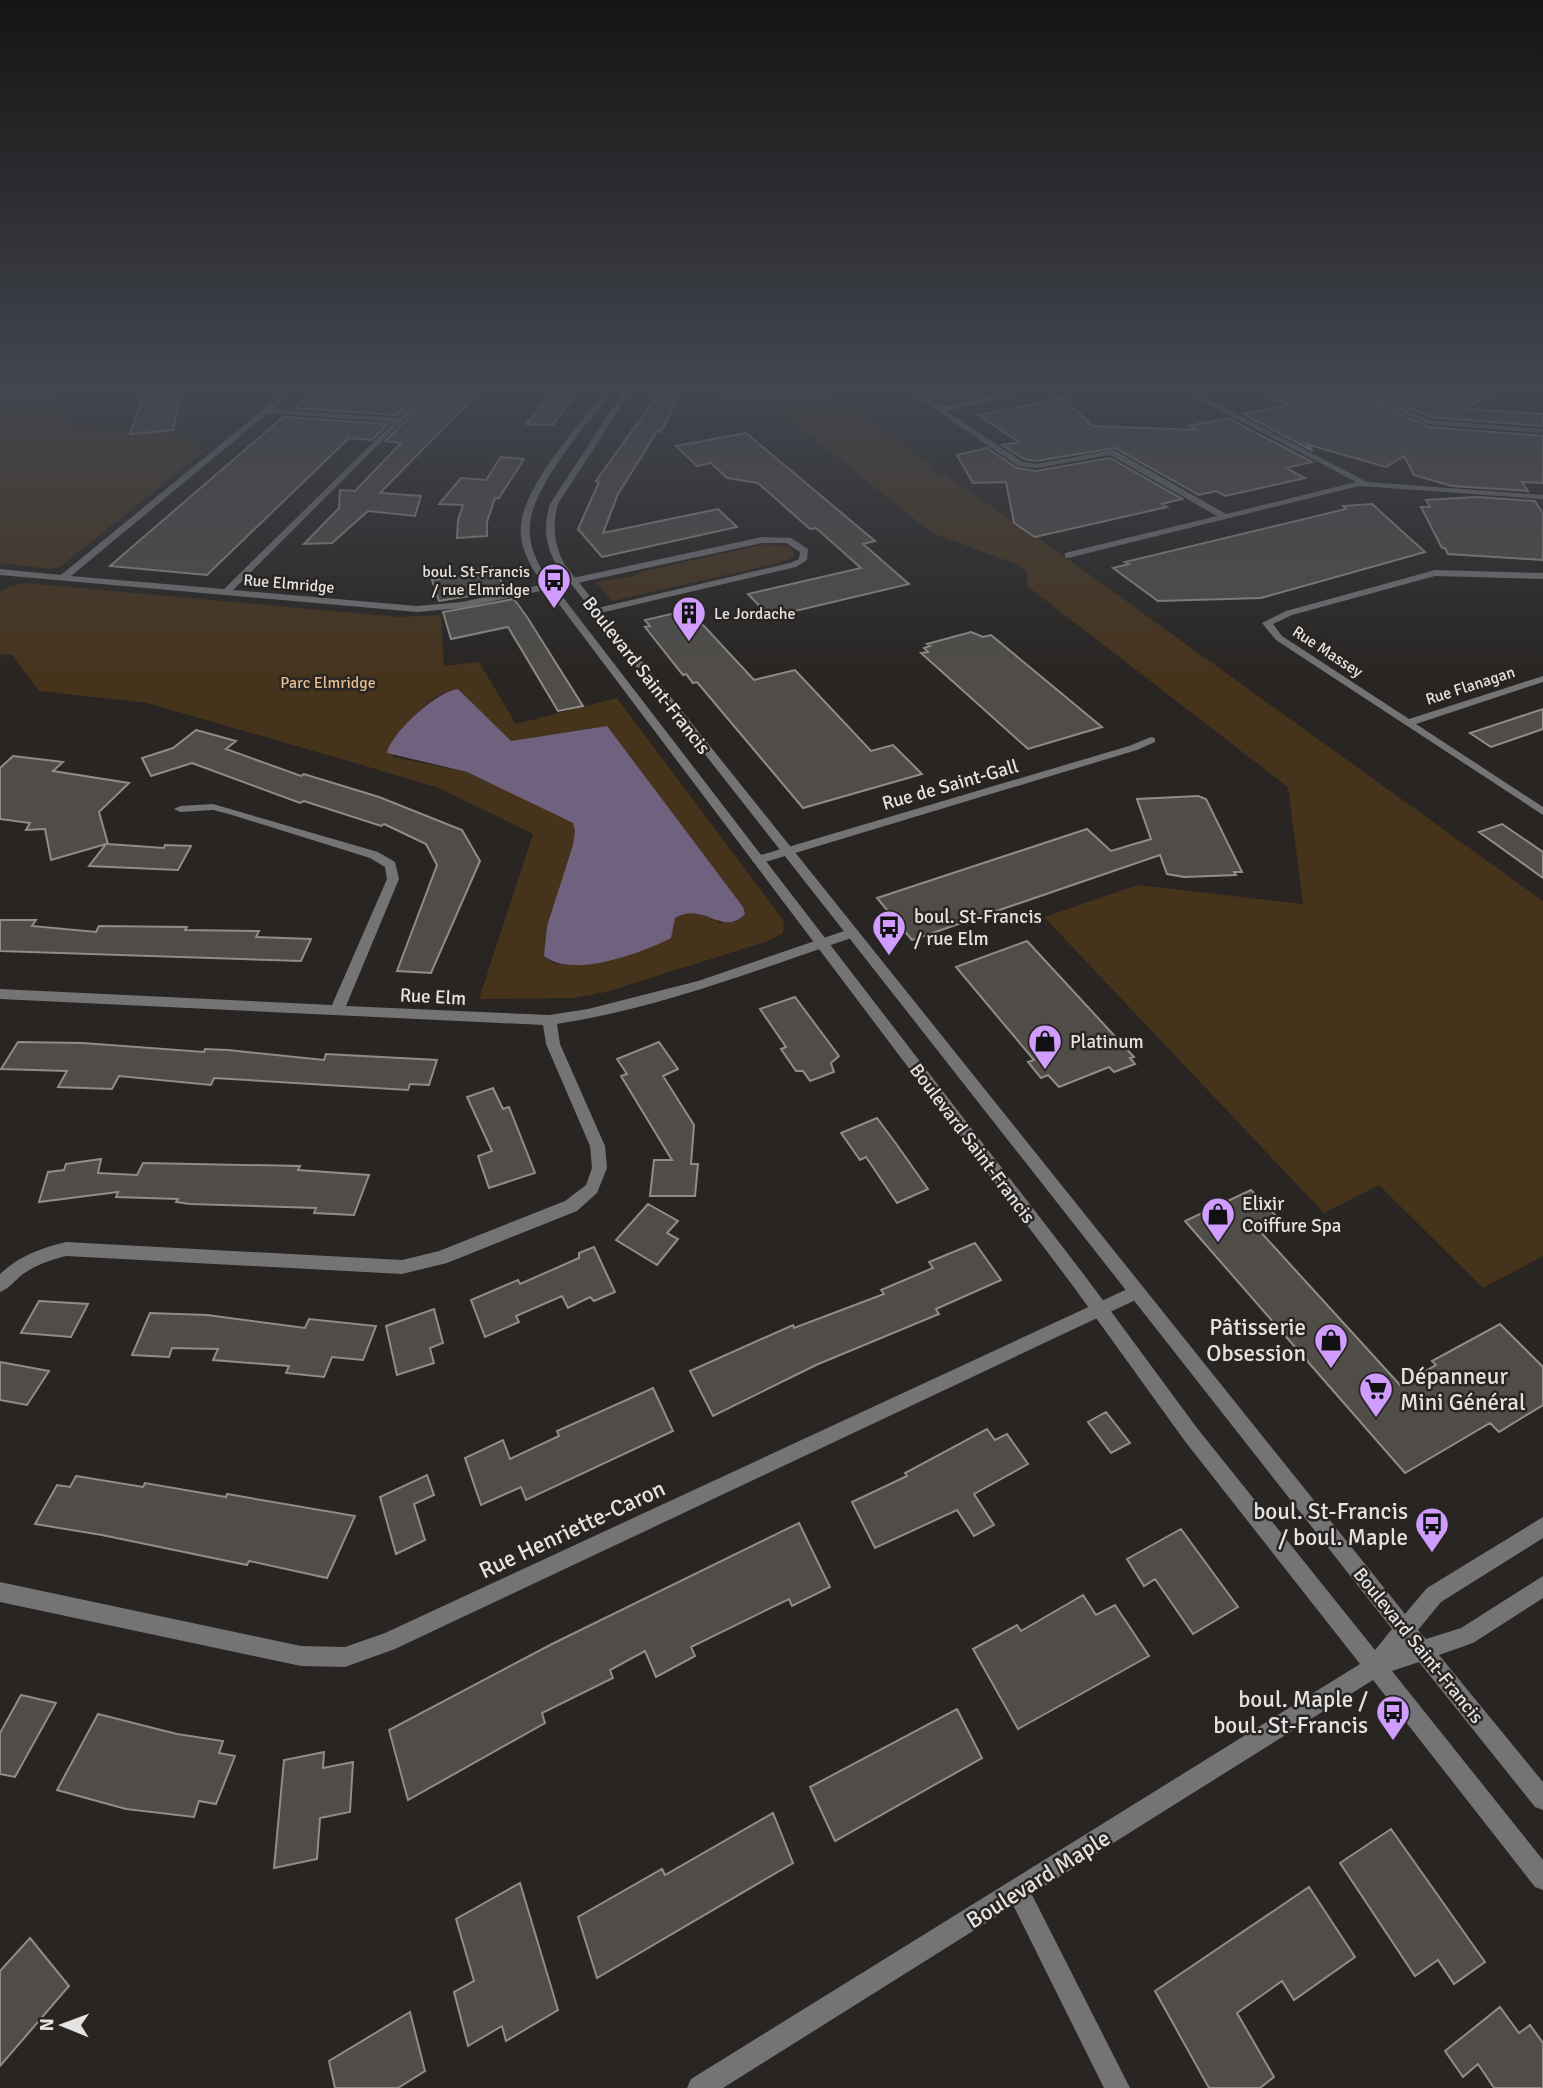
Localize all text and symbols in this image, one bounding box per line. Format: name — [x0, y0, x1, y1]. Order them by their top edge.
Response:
bus stop icon: boul. St-Francis / rue Elmridge — [535, 561, 573, 610]
place label: boul. St-Francis / rue Elmridge — [422, 562, 530, 600]
street label: Rue Elmridge — [242, 570, 335, 598]
street label: Boulevard Saint-Francis — [577, 592, 715, 759]
building icon: Le Jordache — [670, 594, 708, 643]
place label: Le Jordache — [714, 604, 796, 624]
street label: Rue Massey — [1289, 622, 1367, 682]
street label: Rue Flanagan — [1423, 662, 1518, 710]
park label: Parc Elmridge — [280, 673, 376, 693]
street label: Rue de Saint-Gall — [879, 754, 1021, 816]
place label: boul. St-Francis / rue Elm — [914, 905, 1042, 951]
bus stop icon: boul. St-Francis / rue Elm — [870, 908, 908, 957]
street label: Rue Elm — [399, 983, 467, 1011]
shop icon: Platinum — [1026, 1022, 1064, 1071]
place label: Platinum — [1070, 1030, 1144, 1054]
street label: Boulevard Saint-Francis — [904, 1059, 1040, 1228]
place label: Elixir Coiffure Spa — [1242, 1192, 1341, 1238]
shop icon: Elixir Coiffure Spa — [1199, 1195, 1237, 1244]
place label: Pâtisserie Obsession — [1206, 1313, 1306, 1368]
shop icon: Pâtisserie Obsession — [1312, 1321, 1350, 1370]
place label: Dépanneur Mini Général — [1400, 1362, 1526, 1417]
supermarket icon: Dépanneur Mini Général — [1357, 1370, 1395, 1419]
street label: Rue Henriette-Caron — [475, 1474, 670, 1585]
place label: boul. St-Francis / boul. Maple — [1253, 1497, 1408, 1552]
bus stop icon: boul. St-Francis / boul. Maple — [1413, 1505, 1451, 1554]
street label: Boulevard Saint-Francis — [1348, 1563, 1489, 1728]
place label: boul. Maple / boul. St-Francis — [1213, 1685, 1368, 1740]
bus stop icon: boul. Maple / boul. St-Francis — [1374, 1693, 1412, 1742]
street label: Boulevard Maple — [961, 1824, 1116, 1935]
north arrow — [28, 1990, 98, 2060]
text: N — [35, 2018, 59, 2032]

